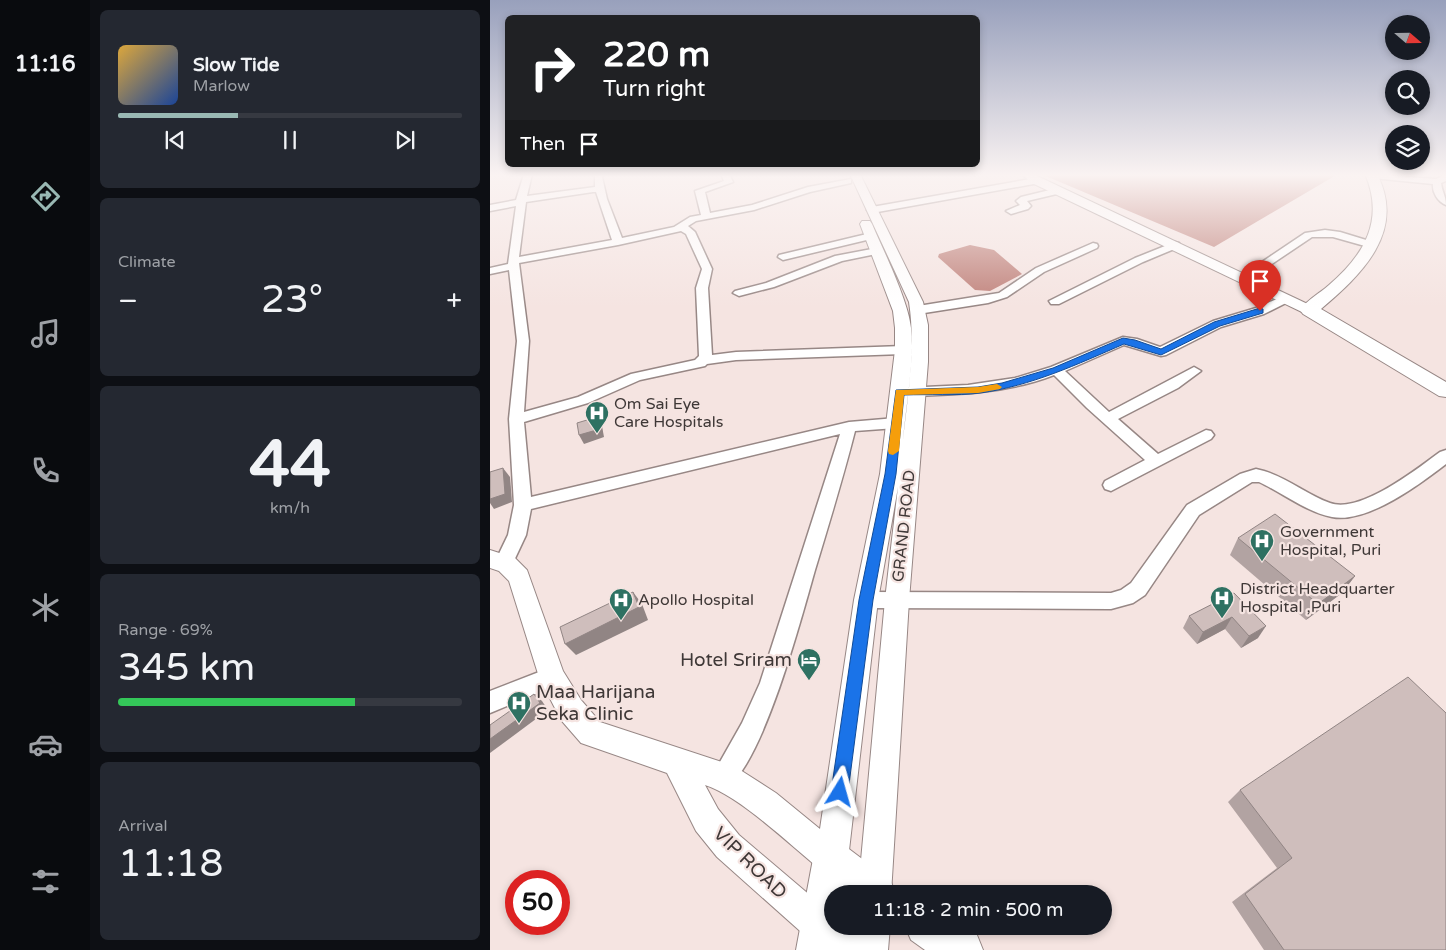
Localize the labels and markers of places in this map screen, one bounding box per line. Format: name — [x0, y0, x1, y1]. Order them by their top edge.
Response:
pin — [1239, 260, 1281, 311]
place label: Om Sai Eye Care Hospitals — [614, 394, 723, 432]
hospital icon: Om Sai Eye Care Hospitals — [584, 400, 610, 434]
place label: Government Hospital, Puri — [1280, 522, 1381, 560]
hospital icon: Government Hospital, Puri — [1249, 528, 1275, 562]
place label: District Headquarter Hospital ,Puri — [1240, 579, 1395, 617]
hospital icon: District Headquarter Hospital ,Puri — [1209, 585, 1235, 619]
hospital icon: Apollo Hospital — [608, 587, 634, 621]
place label: Apollo Hospital — [638, 590, 754, 610]
hotel icon: Hotel Sriram — [796, 647, 822, 681]
place label: Hotel Sriram — [680, 649, 792, 671]
place label: Maa Harijana Seka Clinic — [536, 681, 655, 725]
hospital icon: Maa Harijana Seka Clinic — [506, 690, 532, 724]

